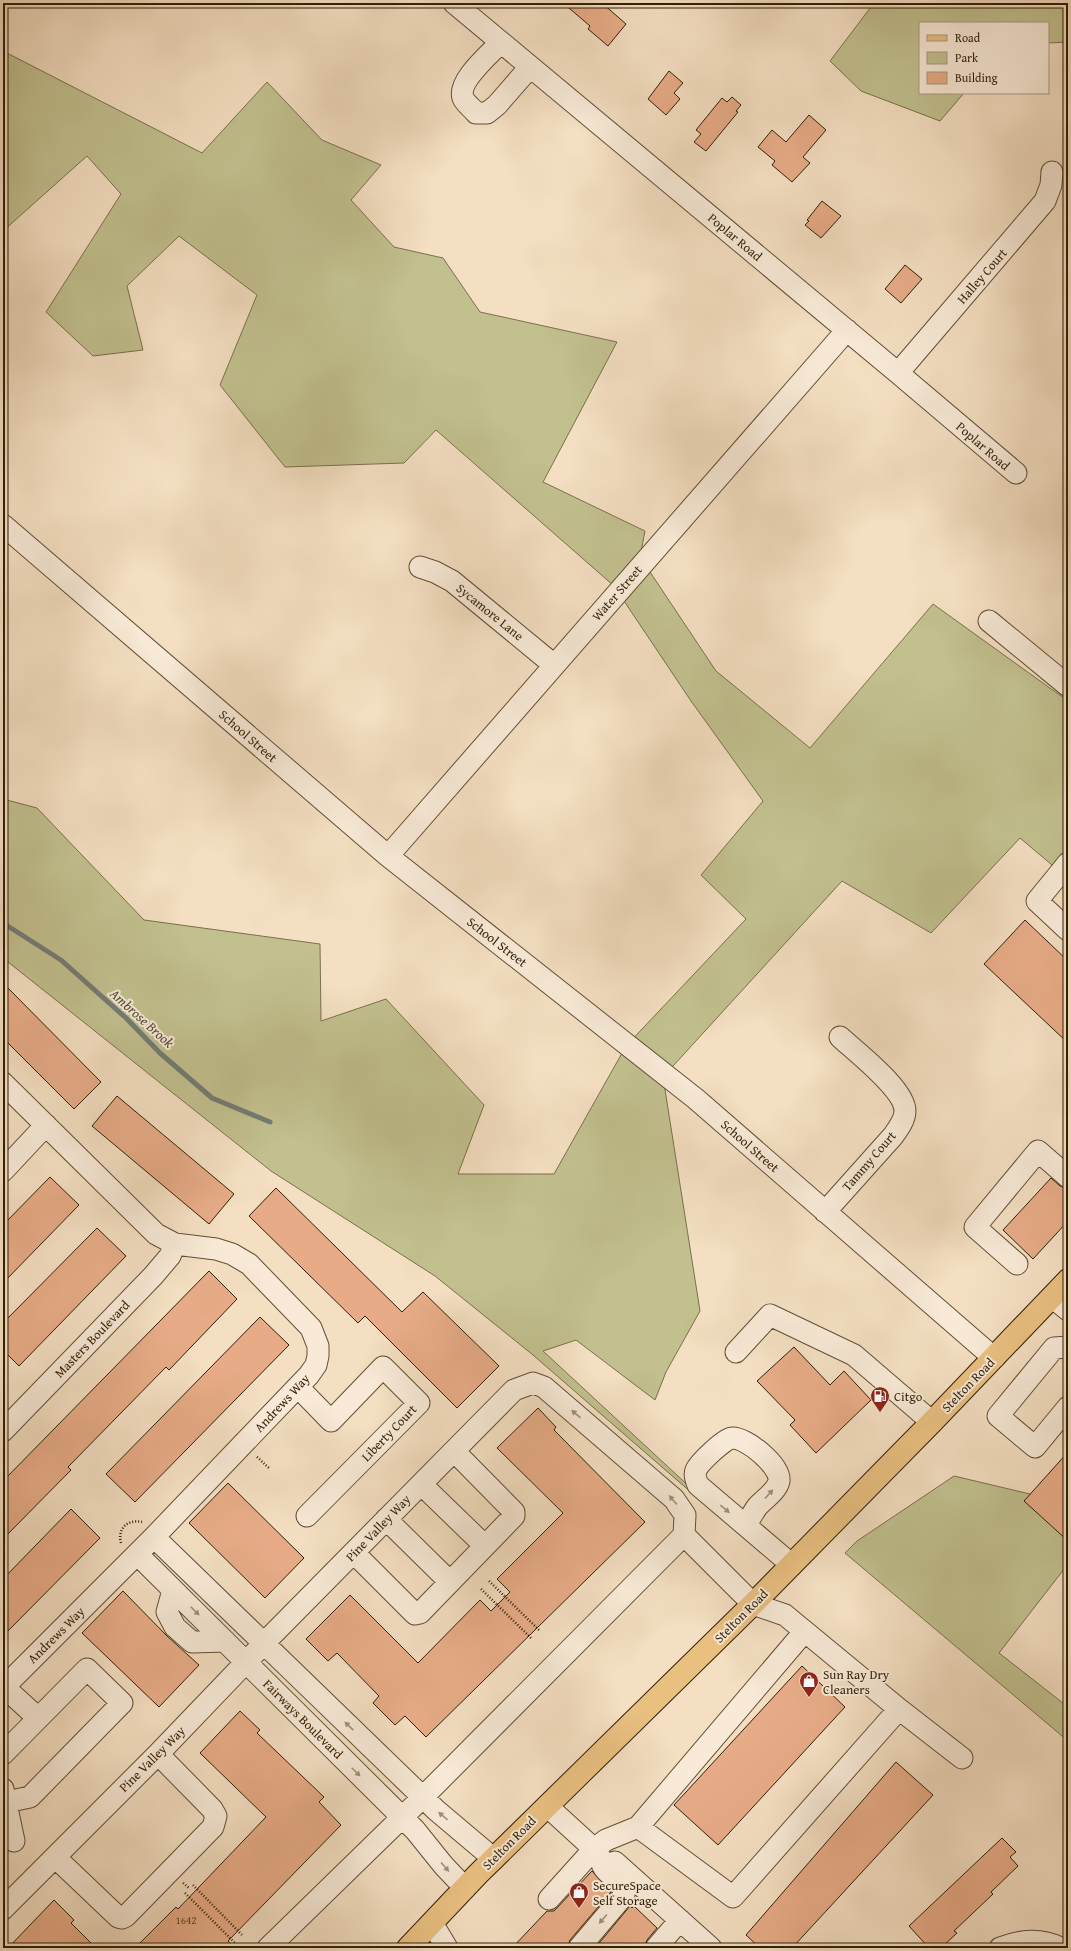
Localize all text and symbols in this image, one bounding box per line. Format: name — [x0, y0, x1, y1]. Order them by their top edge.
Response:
legend — [919, 22, 1049, 94]
text: Road — [955, 29, 981, 46]
text: Park — [955, 49, 979, 66]
text: Building — [955, 69, 998, 86]
street label: Poplar Road — [704, 209, 766, 265]
street label: Halley Court — [952, 244, 1012, 308]
street label: Poplar Road — [952, 417, 1014, 475]
street label: Water Street — [587, 561, 647, 625]
street label: Sycamore Lane — [452, 579, 528, 645]
street label: School Street — [215, 705, 282, 767]
street label: School Street — [463, 912, 531, 972]
water label: Ambrose Brook — [105, 983, 179, 1053]
street label: School Street — [717, 1115, 784, 1177]
street label: Tammy Court — [837, 1126, 901, 1195]
street label: Masters Boulevard — [50, 1296, 134, 1382]
street label: Stelton Road — [937, 1353, 999, 1417]
street label: Andrews Way — [250, 1369, 314, 1436]
fuel station icon: Citgo — [869, 1385, 891, 1413]
place label: Citgo — [894, 1387, 923, 1406]
street label: Liberty Court — [357, 1400, 421, 1466]
one-way arrow — [570, 1410, 581, 1419]
one-way arrow — [764, 1489, 773, 1500]
street label: Pine Valley Way — [341, 1490, 415, 1566]
one-way arrow — [669, 1494, 678, 1505]
one-way arrow — [720, 1504, 731, 1513]
street label: Stelton Road — [710, 1585, 772, 1647]
street label: Andrews Way — [23, 1602, 89, 1668]
one-way arrow — [190, 1606, 200, 1616]
place label: Sun Ray Dry Cleaners — [823, 1665, 890, 1699]
shop icon: Sun Ray Dry Cleaners — [798, 1670, 820, 1698]
street label: Fairways Boulevard — [259, 1675, 347, 1763]
street label: Pine Valley Way — [115, 1721, 190, 1796]
one-way arrow — [344, 1721, 354, 1731]
one-way arrow — [351, 1767, 361, 1777]
one-way arrow — [437, 1811, 448, 1820]
street label: Stelton Road — [478, 1812, 540, 1874]
one-way arrow — [440, 1861, 449, 1872]
place label: SecureSpace Self Storage — [593, 1876, 661, 1910]
shop icon: SecureSpace Self Storage — [568, 1881, 590, 1909]
house number: 1642 — [175, 1912, 197, 1928]
one-way arrow — [599, 1914, 608, 1925]

